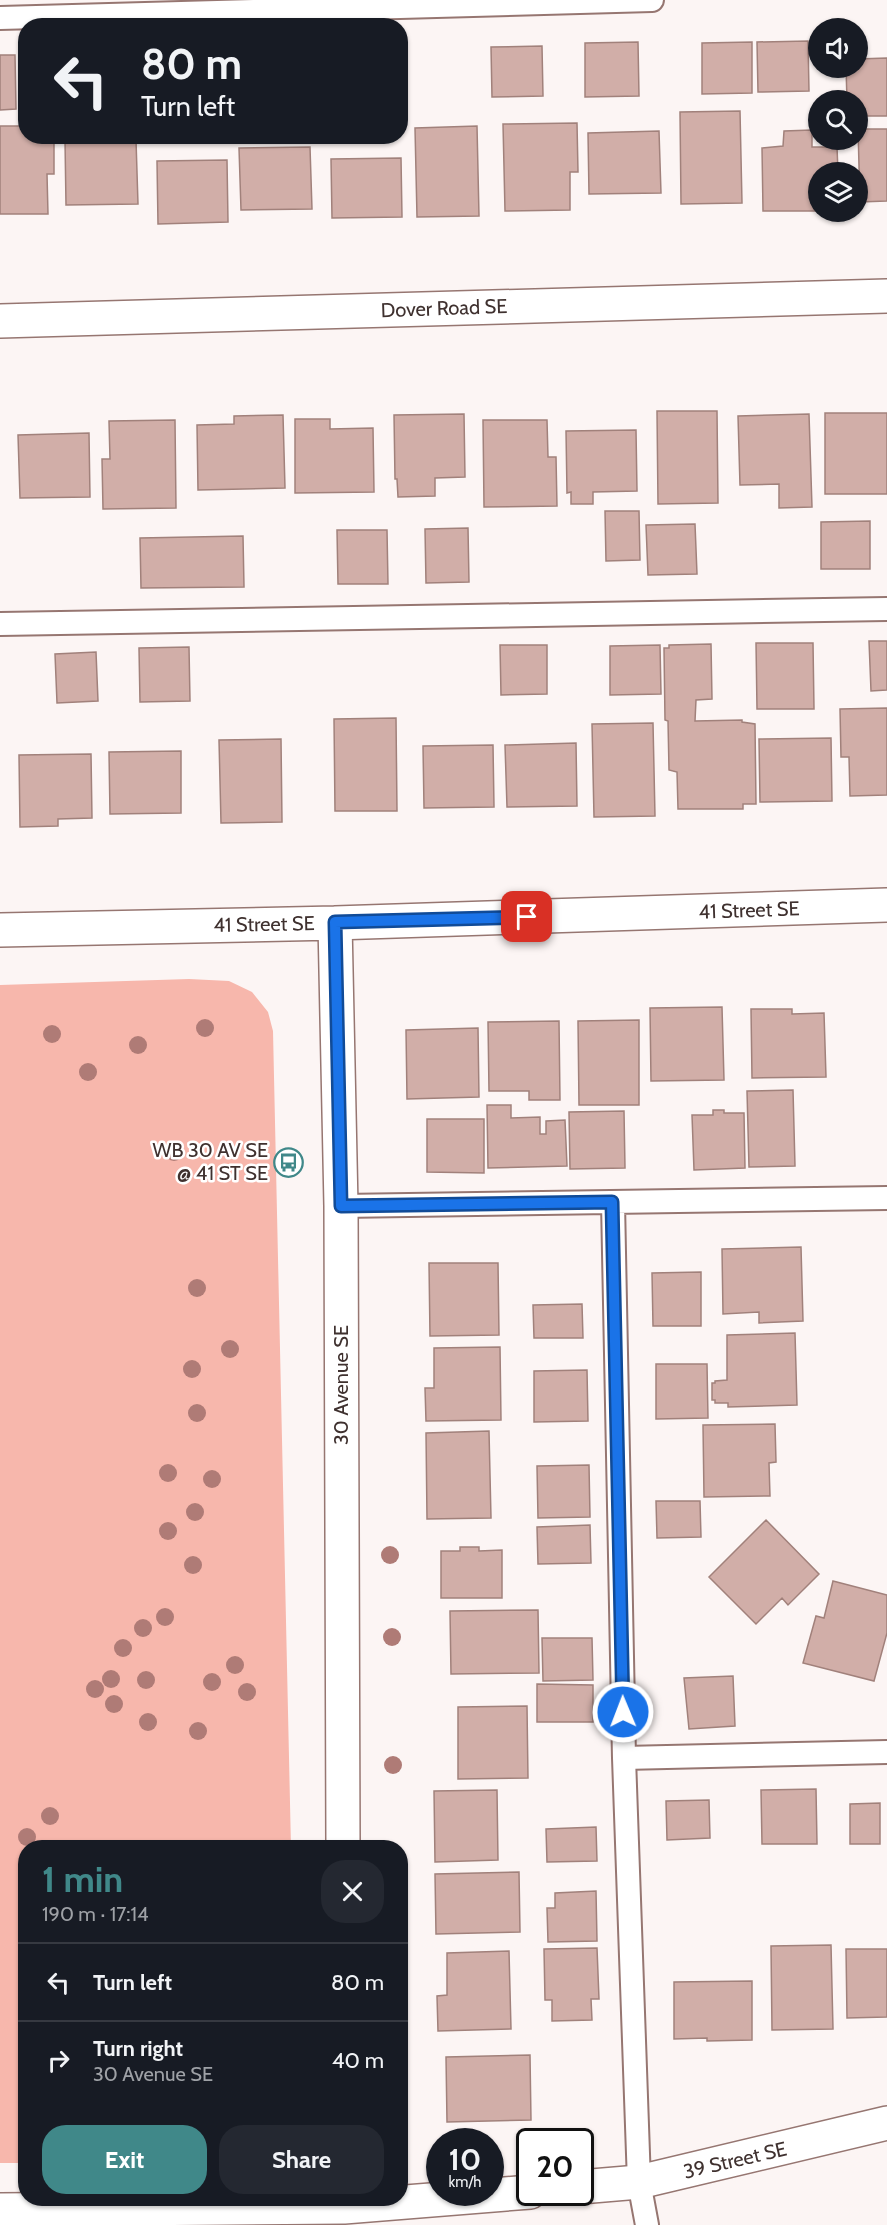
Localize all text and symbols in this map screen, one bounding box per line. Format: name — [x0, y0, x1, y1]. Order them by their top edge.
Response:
map controls — [808, 18, 868, 222]
button: sound — [808, 18, 868, 78]
text: 80 m — [141, 38, 242, 90]
icon: left — [42, 42, 120, 120]
text: Turn left — [141, 90, 235, 123]
button: search — [808, 90, 868, 150]
button: layers — [808, 162, 868, 222]
street label: Dover Road SE — [380, 294, 508, 322]
pin — [501, 891, 552, 942]
street label: 41 Street SE — [698, 896, 800, 924]
icon: arrive — [510, 900, 543, 933]
street label: 41 Street SE — [213, 911, 315, 937]
place label: WB 30 AV SE @ 41 ST SE — [153, 1138, 268, 1185]
bus stop icon: WB 30 AV SE @ 41 ST SE — [273, 1146, 305, 1178]
street label: 30 Avenue SE — [329, 1325, 353, 1445]
position arrow — [591, 1680, 655, 1744]
text: 1 min — [42, 1857, 123, 1901]
button: close — [321, 1860, 384, 1923]
text: 190 m · 17:14 — [42, 1902, 148, 1926]
icon: left — [42, 1966, 75, 1999]
text: Turn left — [93, 1969, 172, 1996]
text: 80 m — [331, 1969, 384, 1996]
text: Turn right — [93, 2035, 183, 2062]
icon: right — [42, 2044, 75, 2077]
text: 40 m — [332, 2047, 384, 2074]
text: 30 Avenue SE — [93, 2062, 213, 2086]
button: Exit — [42, 2125, 207, 2194]
button: Share — [219, 2125, 384, 2194]
speed limit sign: 20 — [516, 2128, 594, 2206]
street label: 39 Street SE — [681, 2136, 789, 2184]
text: 10 — [449, 2141, 481, 2178]
text: km/h — [449, 2173, 481, 2191]

